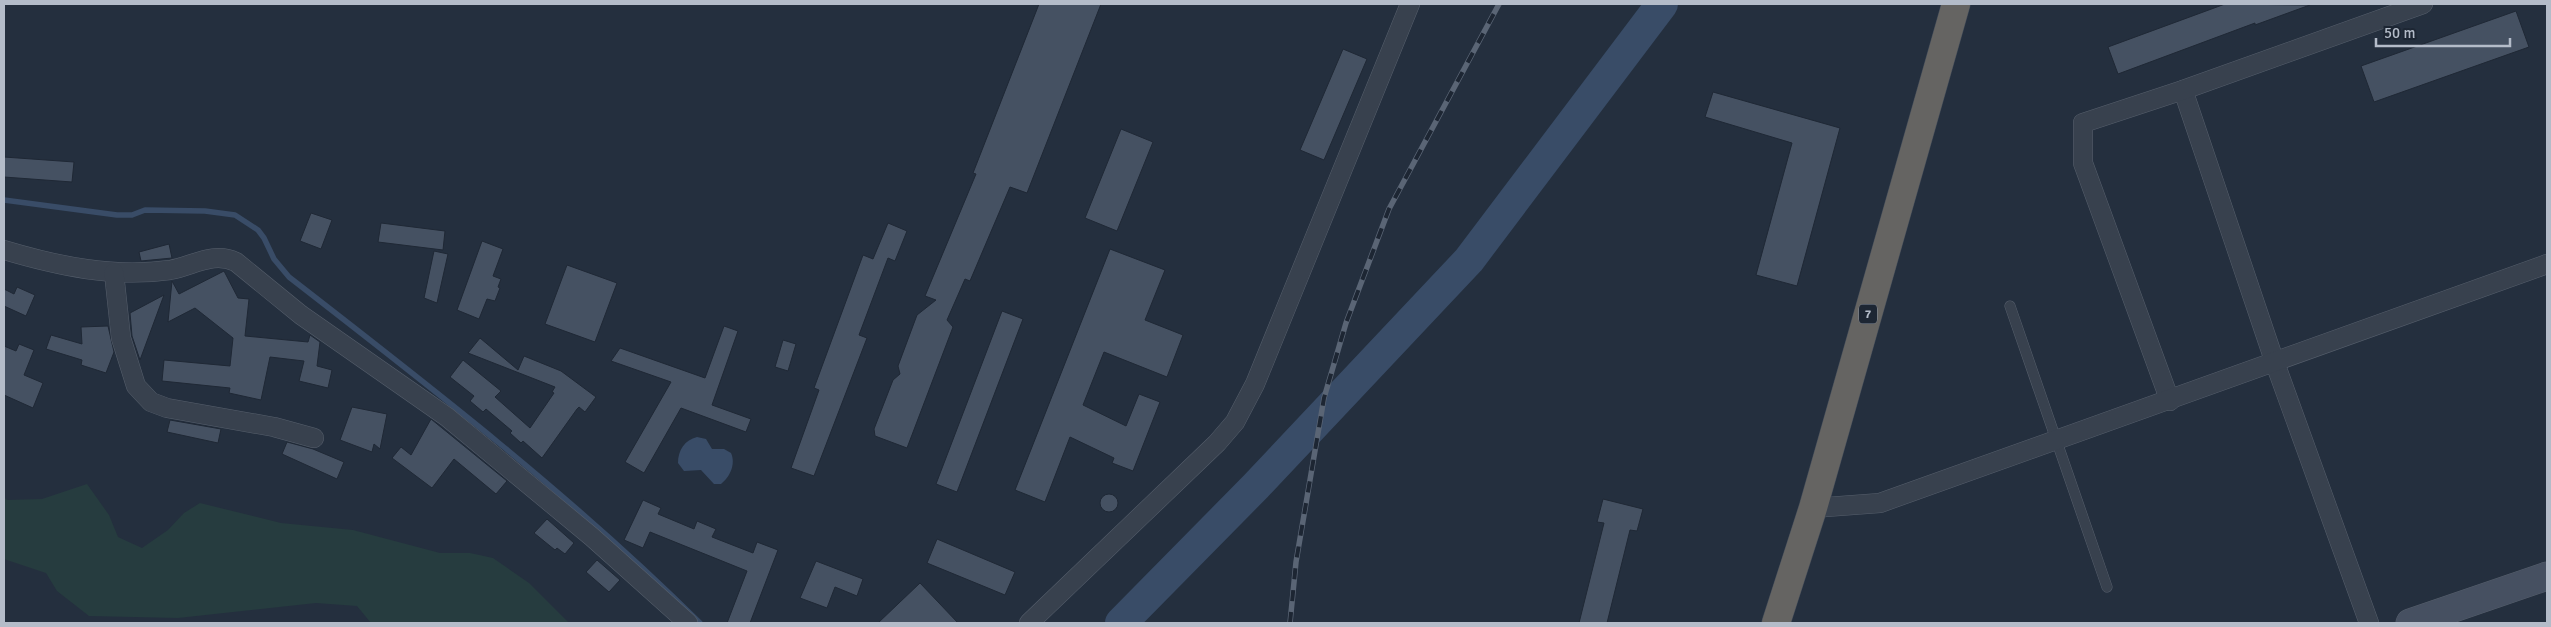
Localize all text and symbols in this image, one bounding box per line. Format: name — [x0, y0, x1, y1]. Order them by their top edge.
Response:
scale bar — [2376, 15, 2510, 47]
text: 50 m — [2384, 24, 2415, 42]
road number: 7 — [1859, 304, 1877, 324]

